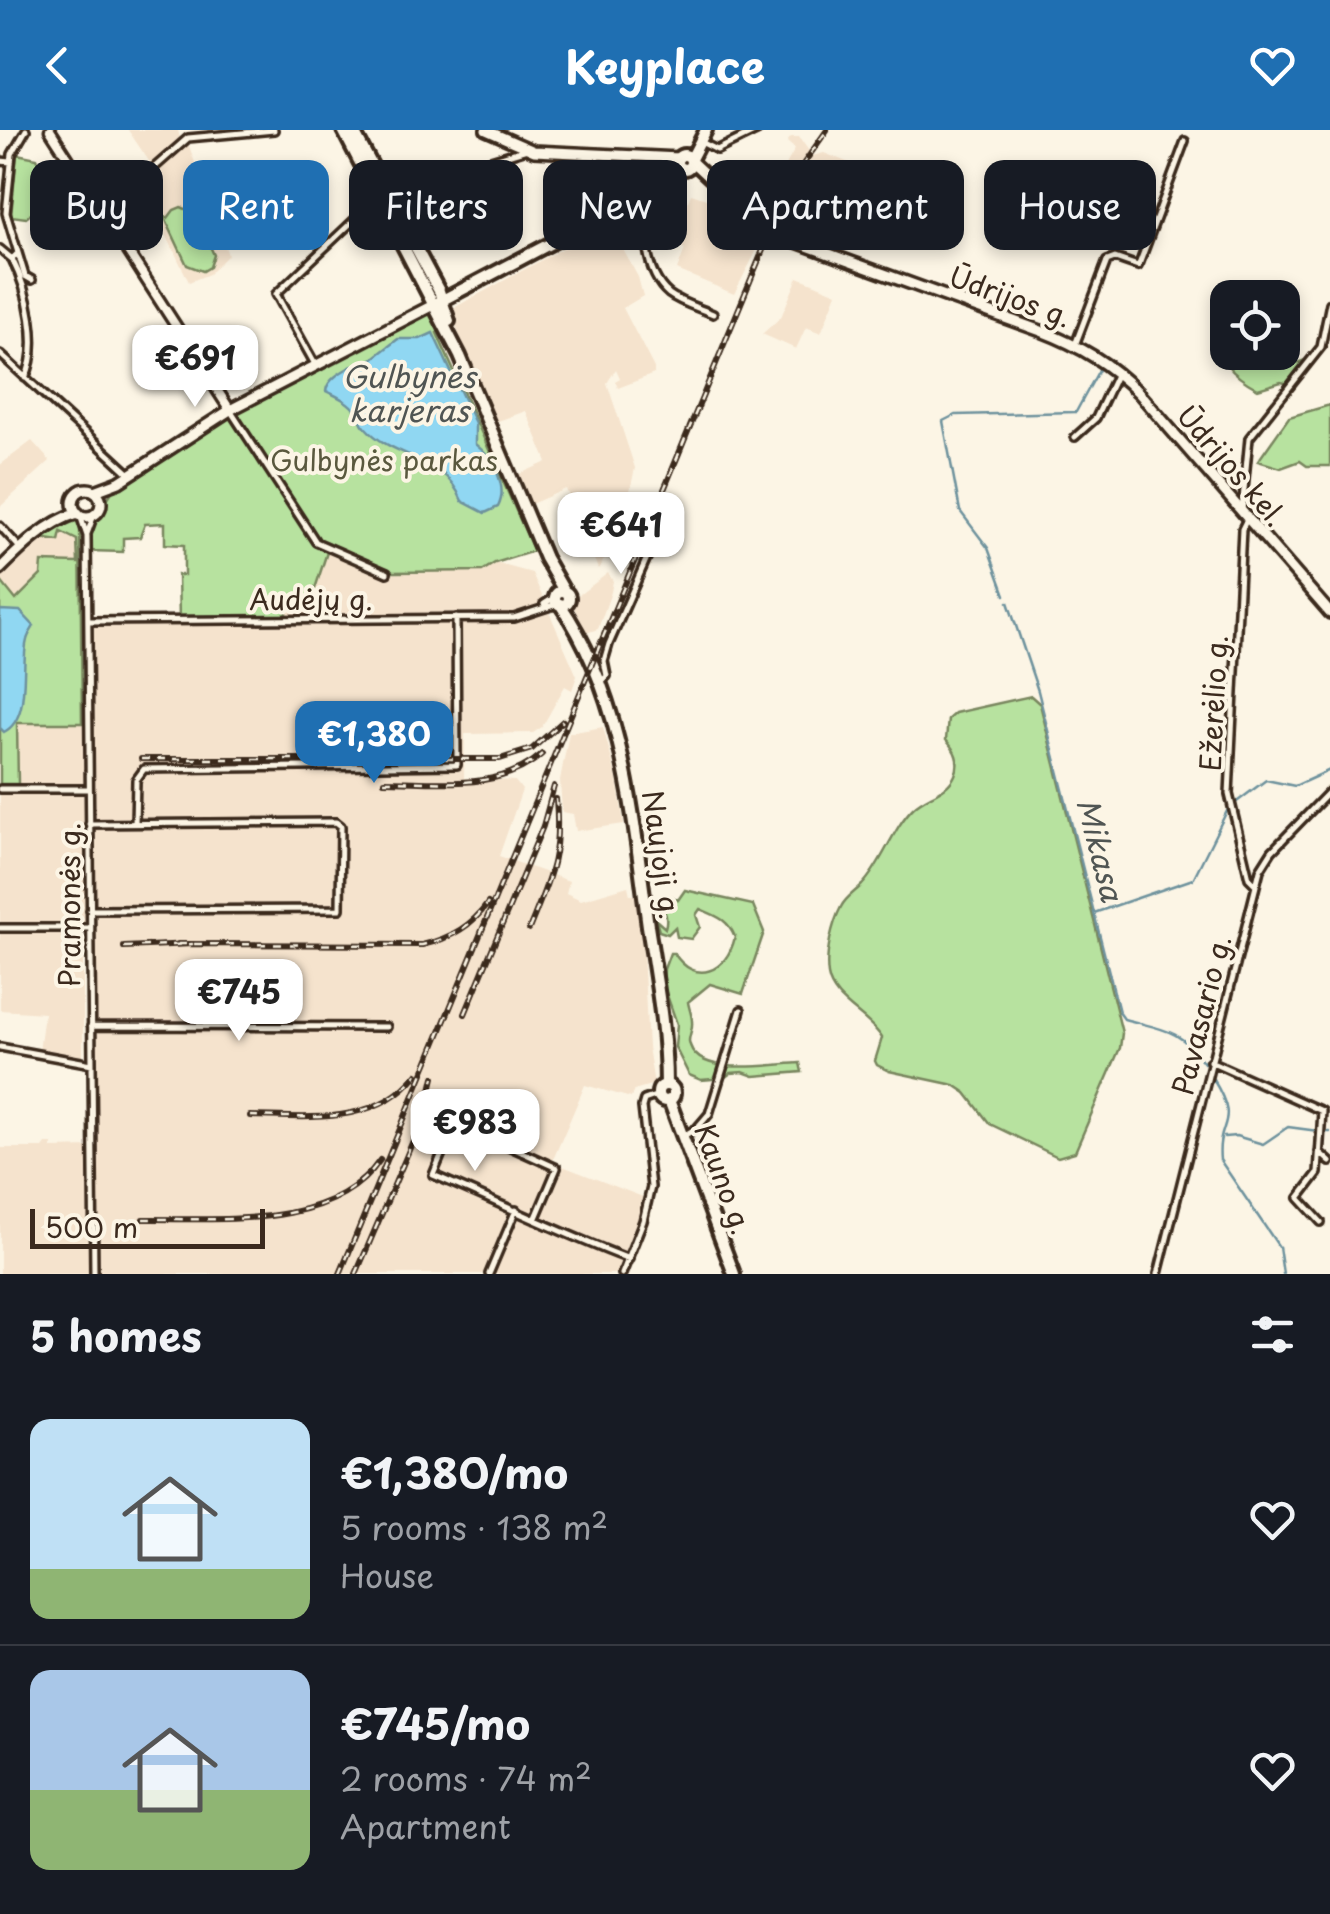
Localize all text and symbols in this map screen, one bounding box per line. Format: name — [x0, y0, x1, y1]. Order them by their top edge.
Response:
text: Keyplace — [565, 31, 765, 99]
icon: back — [30, 38, 85, 93]
icon: heart — [1245, 38, 1300, 93]
chip: Buy — [30, 160, 163, 250]
chip: Rent — [183, 160, 329, 250]
chip: Filters — [349, 160, 523, 250]
chip: New — [543, 160, 687, 250]
chip: Apartment — [707, 160, 964, 250]
chip: House — [984, 160, 1156, 250]
street label: Ūdrijos g. — [943, 254, 1078, 338]
map controls — [1210, 280, 1300, 370]
button: locate — [1210, 280, 1300, 370]
pin: €691 — [136, 325, 254, 410]
text: €691 — [154, 333, 236, 381]
water label: Gulbynės karjeras — [342, 353, 478, 432]
street label: Ūdrijos kel. — [1167, 395, 1297, 535]
park label: Gulbynės parkas — [270, 438, 498, 481]
pin: €641 — [562, 492, 680, 577]
text: €641 — [579, 500, 663, 548]
street label: Audėjų g. — [249, 577, 373, 620]
street label: Ežerėlio g. — [1187, 634, 1238, 772]
pin: €1,380 — [293, 701, 455, 786]
text: €1,380 — [317, 709, 431, 757]
street label: Naujoji g. — [632, 788, 693, 922]
water label: Mikasa — [1067, 793, 1136, 907]
street label: Pramonės g. — [47, 822, 90, 988]
street label: Pavasario g. — [1160, 930, 1241, 1099]
pin: €745 — [180, 959, 298, 1044]
text: €745 — [197, 967, 281, 1015]
pin: €983 — [416, 1089, 534, 1174]
text: €983 — [433, 1097, 517, 1145]
street label: Kauno g. — [684, 1117, 764, 1240]
scale bar — [30, 1204, 265, 1248]
text: 500 m — [45, 1205, 138, 1248]
text: 5 homes — [30, 1303, 202, 1366]
icon: filters — [1245, 1307, 1300, 1362]
text: €1,380/mo — [340, 1440, 568, 1503]
icon: home — [110, 1459, 230, 1579]
icon: heart — [1245, 1492, 1300, 1547]
text: 5 rooms · 138 m² — [340, 1503, 608, 1551]
text: House — [340, 1551, 434, 1599]
text: €745/mo — [340, 1691, 530, 1754]
icon: home — [110, 1710, 230, 1830]
icon: heart — [1245, 1743, 1300, 1798]
text: 2 rooms · 74 m² — [340, 1754, 592, 1802]
text: Apartment — [340, 1802, 511, 1850]

